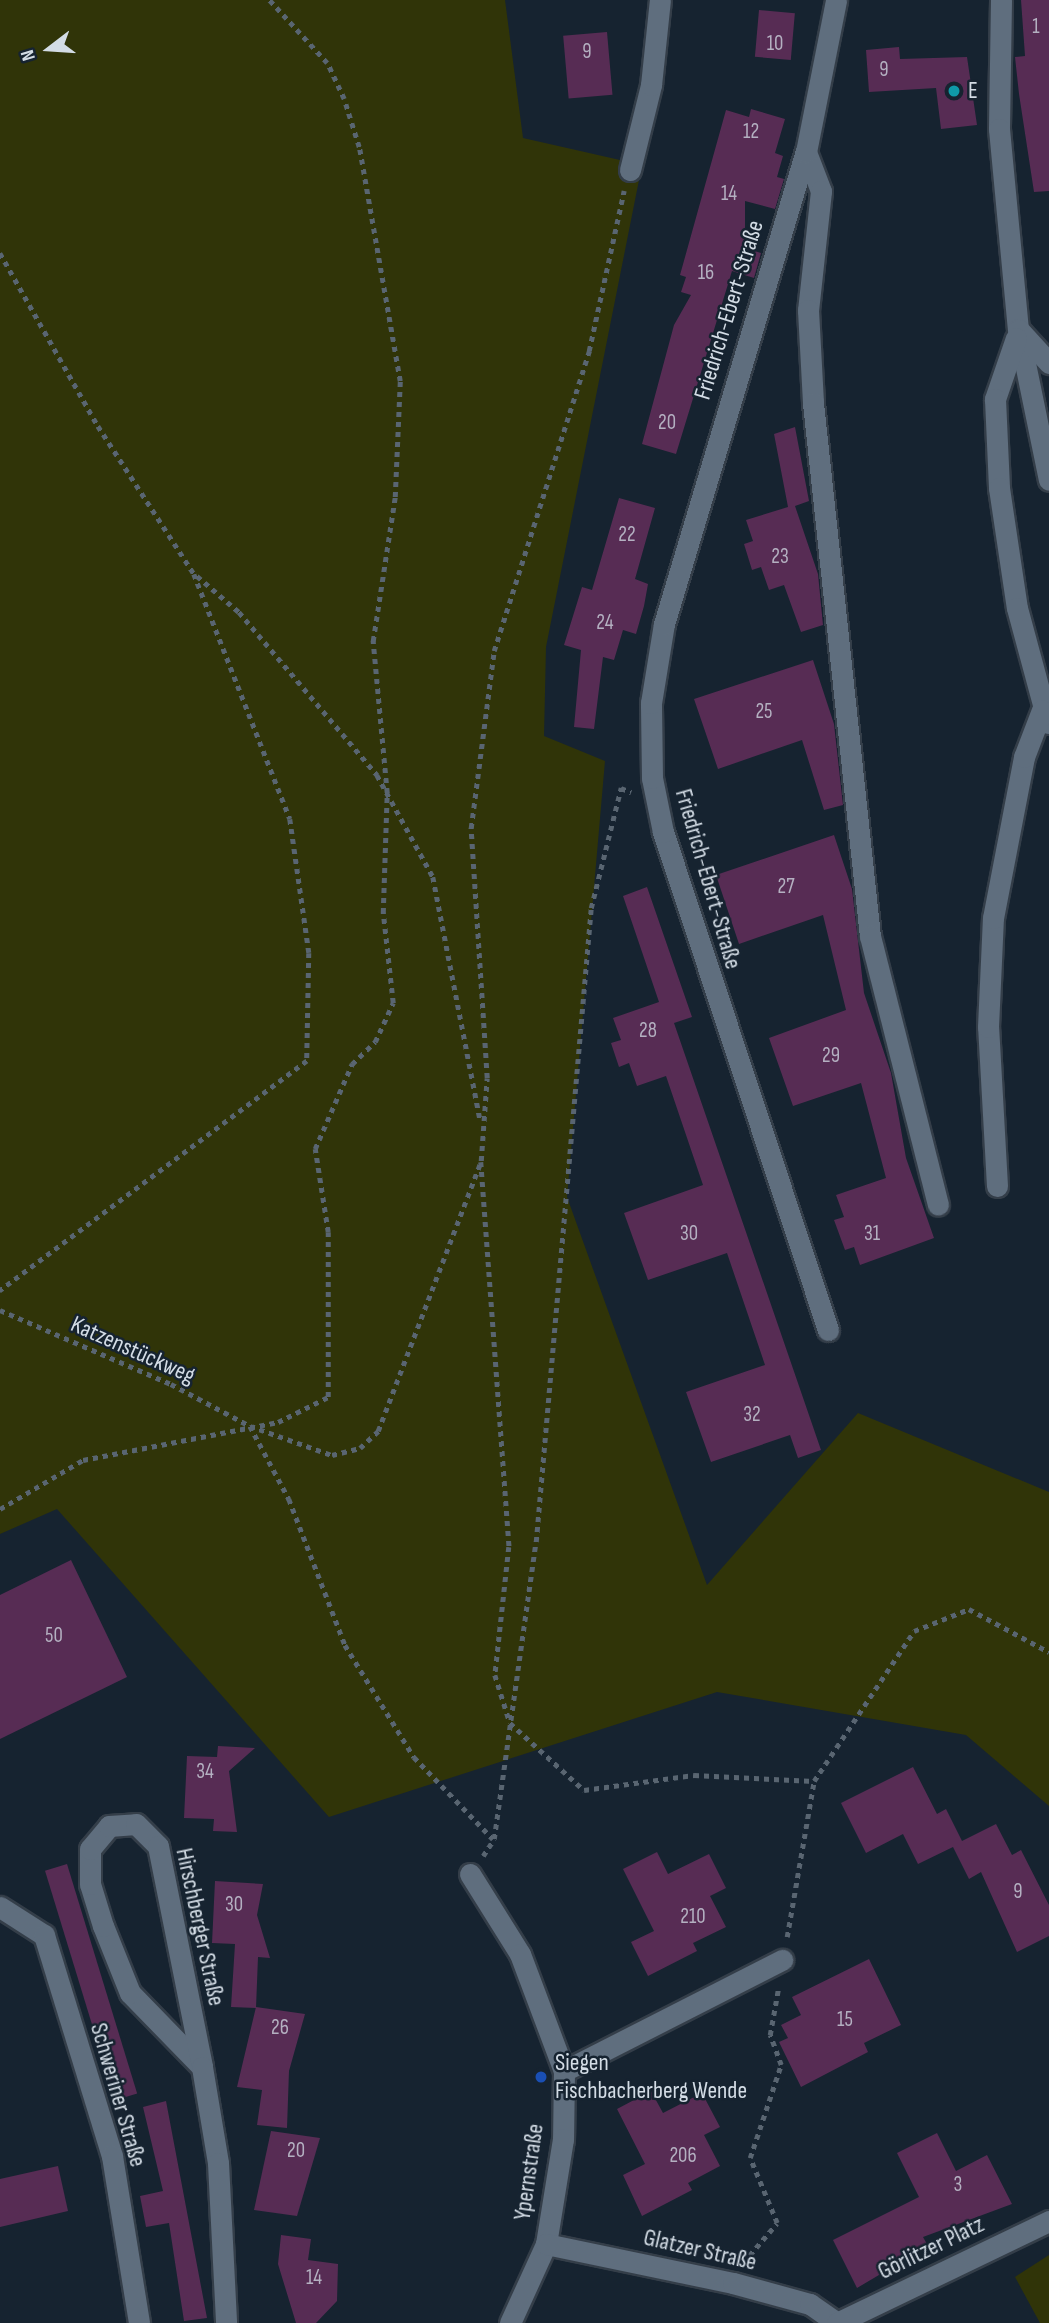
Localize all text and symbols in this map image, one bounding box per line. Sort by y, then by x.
north arrow [14,14,84,84]
house number: 1 [1032,14,1040,40]
house number: 10 [767,31,783,57]
house number: 9 [582,39,592,65]
text: N [16,47,41,64]
house number: 9 [879,57,889,83]
place label: E [968,77,978,105]
marker: E [946,83,962,99]
house number: 12 [743,119,759,145]
house number: 14 [721,181,737,207]
street label: Friedrich-Ebert-Straße [688,217,770,403]
house number: 16 [698,260,714,286]
house number: 20 [658,410,676,436]
house number: 22 [618,522,636,548]
house number: 23 [771,544,789,570]
house number: 24 [596,610,614,636]
house number: 25 [755,699,773,725]
street label: Friedrich-Ebert-Straße [669,786,747,972]
house number: 27 [777,874,795,900]
house number: 28 [639,1018,657,1044]
house number: 29 [822,1043,840,1069]
house number: 30 [680,1221,698,1247]
house number: 31 [864,1221,880,1247]
street label: Katzenstückweg [66,1310,200,1390]
house number: 32 [743,1402,761,1428]
house number: 50 [45,1623,63,1649]
house number: 34 [196,1759,214,1785]
street label: Hirschberger Straße [169,1846,231,2008]
house number: 9 [1013,1879,1023,1905]
house number: 30 [225,1892,243,1918]
house number: 210 [680,1904,706,1930]
house number: 15 [837,2007,853,2033]
house number: 26 [271,2015,289,2041]
street label: Schweriner Straße [84,2020,152,2170]
place label: Siegen Fischbacherberg Wende [555,2049,747,2105]
marker: Siegen Fischbacherberg Wende [533,2069,549,2085]
street label: Ypernstraße [508,2122,550,2222]
house number: 20 [287,2138,305,2164]
house number: 206 [669,2143,697,2169]
house number: 3 [954,2172,962,2198]
street label: Görlitzer Platz [873,2210,989,2286]
street label: Glatzer Straße [641,2223,759,2277]
house number: 14 [306,2265,322,2291]

